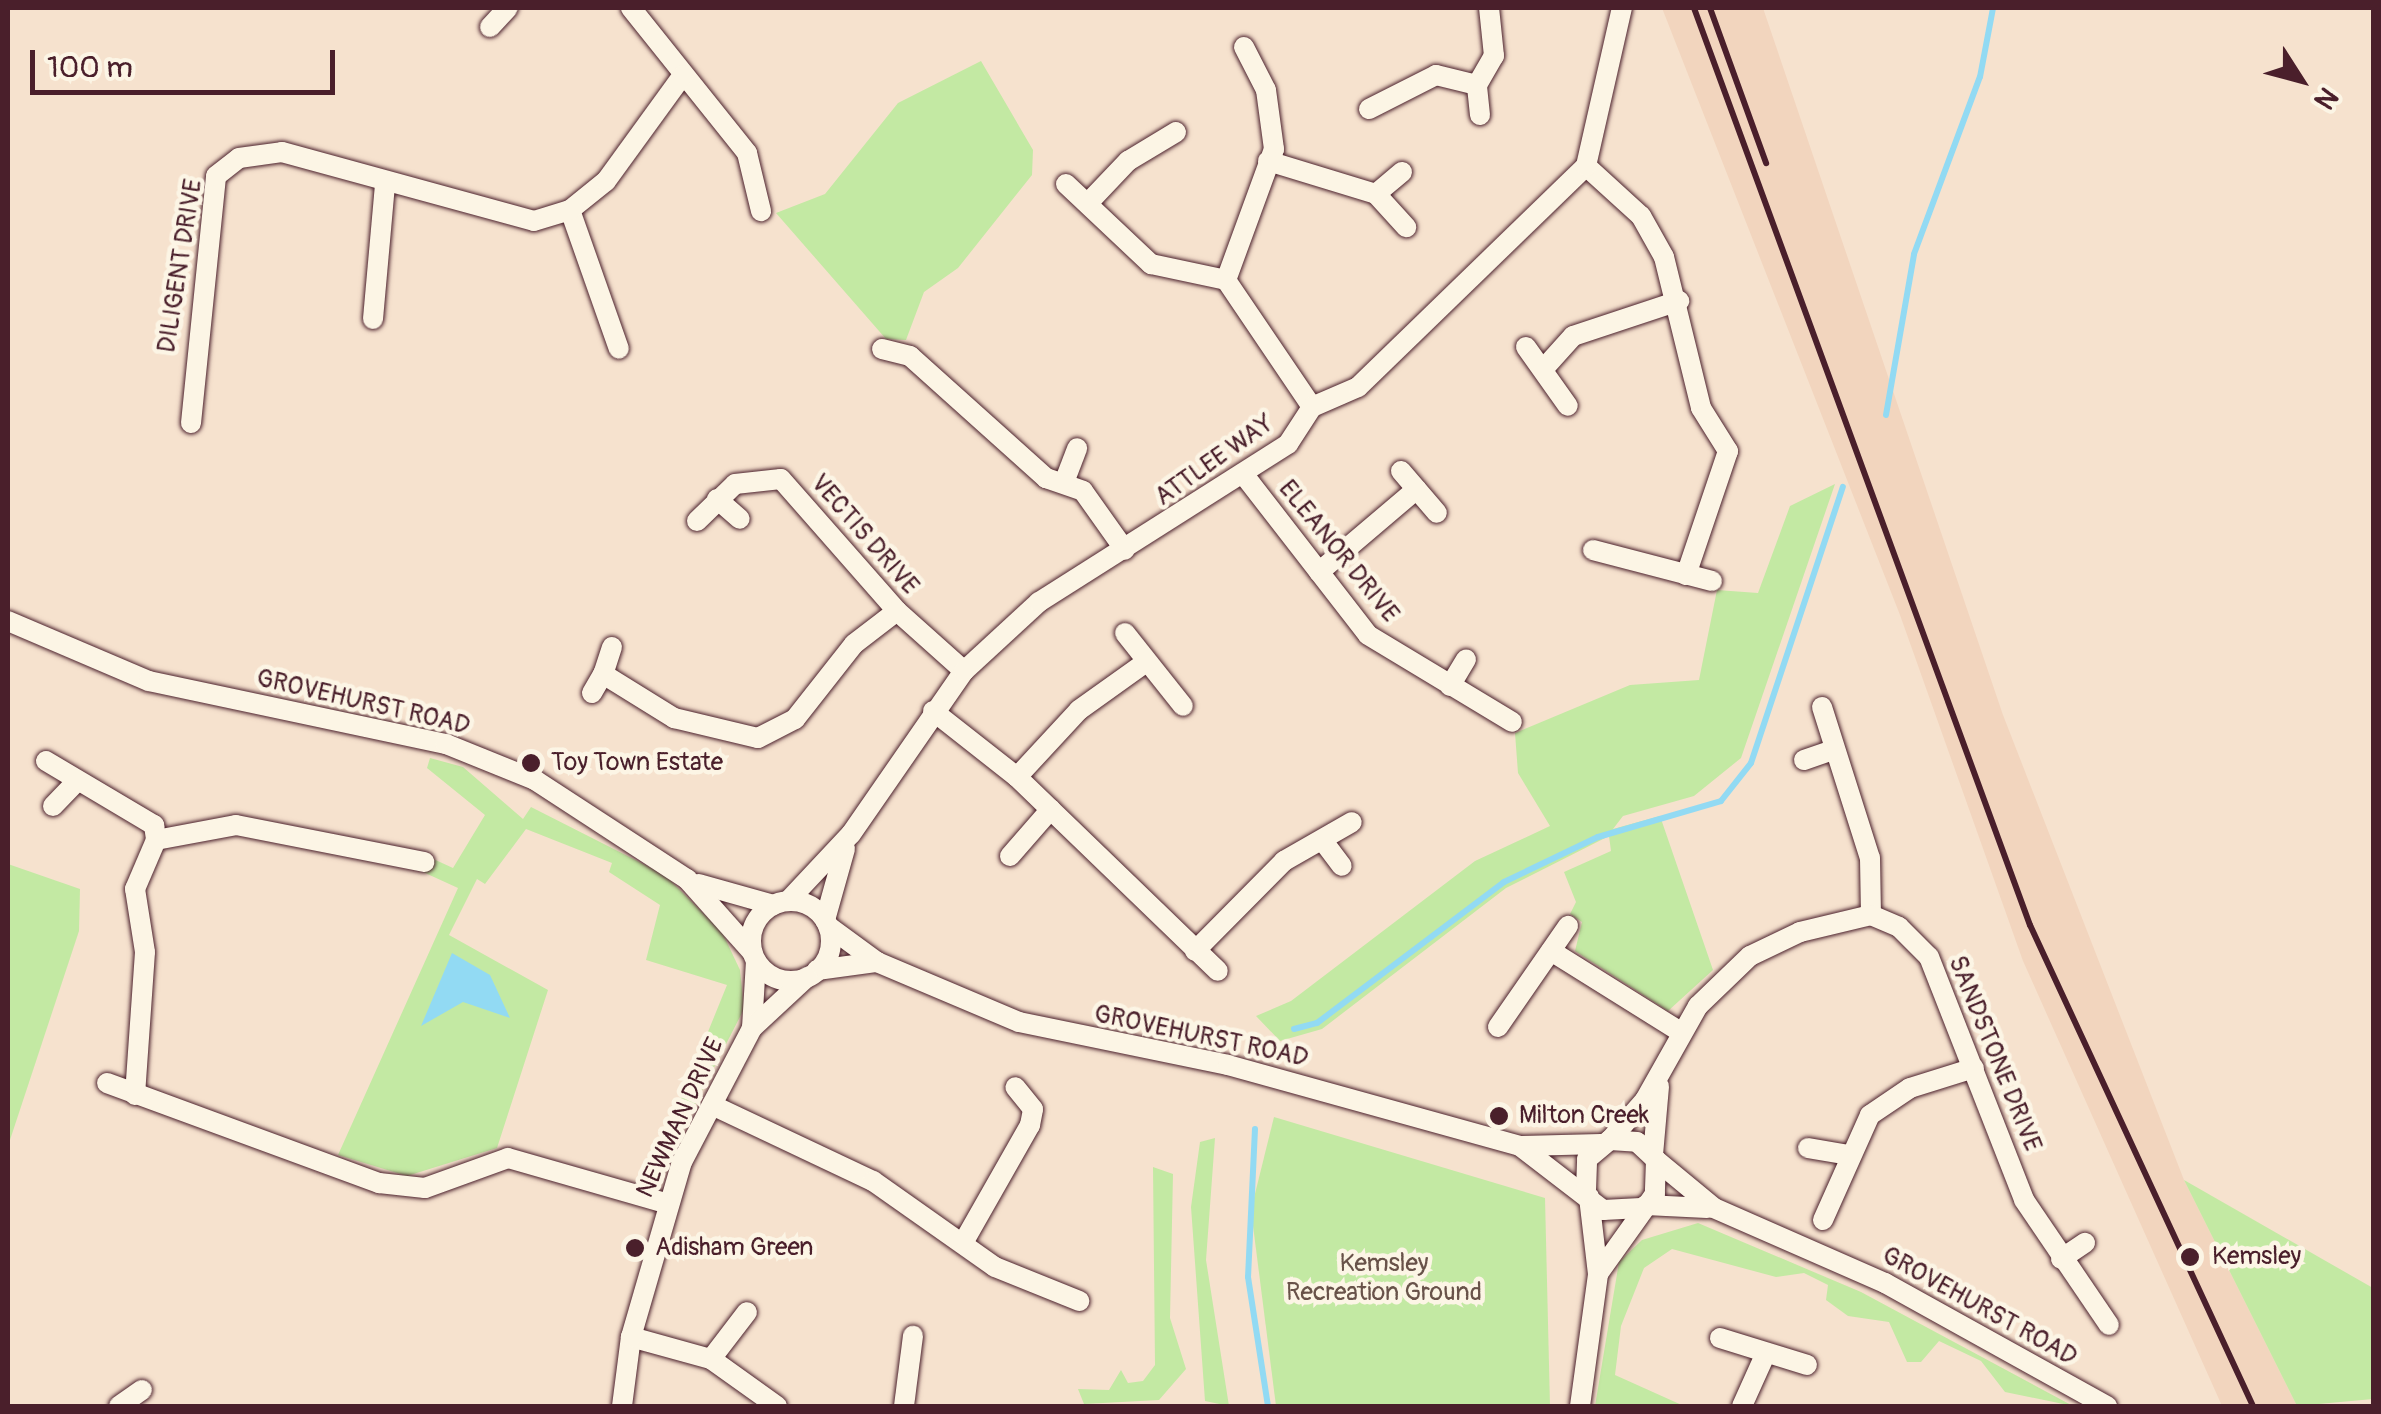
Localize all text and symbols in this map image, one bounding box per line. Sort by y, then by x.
scale bar [35,30,340,92]
north arrow [2251,30,2351,130]
text: 100 m [47,49,133,86]
text: N [2306,80,2345,116]
street label: DILIGENT DRIVE [152,177,210,355]
street label: ATTLEE WAY [1150,409,1280,513]
street label: VECTIS DRIVE [804,469,924,601]
street label: ELEANOR DRIVE [1272,475,1404,629]
street label: GROVEHURST ROAD [253,664,473,742]
place label: Toy Town Estate [551,748,723,778]
marker: Toy Town Estate [520,752,542,774]
street label: SANDSTONE DRIVE [1941,952,2047,1156]
street label: GROVEHURST ROAD [1091,1000,1311,1074]
street label: NEWMAN DRIVE [631,1033,731,1203]
place label: Milton Creek [1519,1101,1649,1131]
marker: Milton Creek [1488,1105,1510,1127]
place label: Adisham Green [655,1233,813,1263]
marker: Adisham Green [624,1237,646,1259]
street label: GROVEHURST ROAD [1876,1241,2082,1373]
place label: Kemsley [2212,1242,2301,1272]
marker: Kemsley [2177,1244,2203,1270]
park label: Kemsley Recreation Ground [1286,1250,1482,1309]

